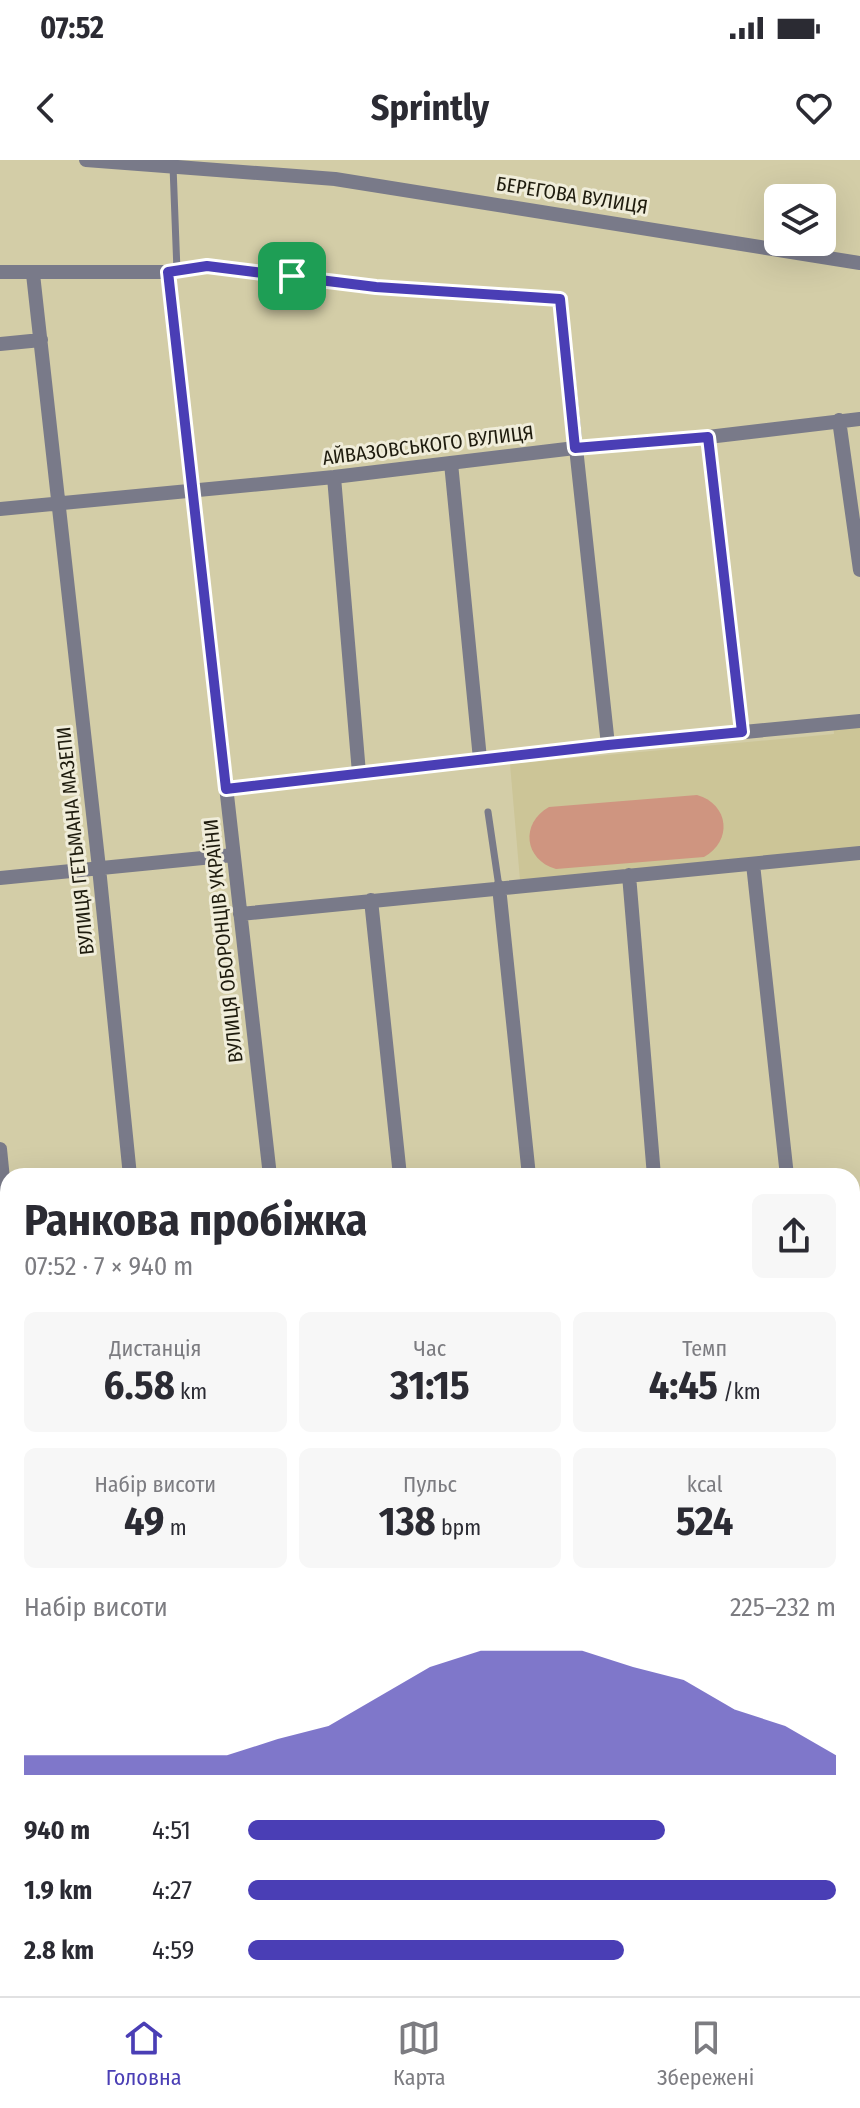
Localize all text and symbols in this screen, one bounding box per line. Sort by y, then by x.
text: 07:52 [40,10,104,46]
icon: back [24,86,68,130]
text: Sprintly [371,86,489,130]
icon: heart [792,86,836,130]
street label: БЕРЕГОВА ВУЛИЦЯ [495,171,649,219]
map controls [764,184,836,256]
button: layers [764,184,836,256]
pin [258,242,326,310]
icon: arrive [270,254,314,298]
street label: АЙВАЗОВСЬКОГО ВУЛИЦЯ [321,420,535,470]
street label: ВУЛИЦЯ ГЕТЬМАНА МАЗЕПИ [51,726,99,956]
street label: ВУЛИЦЯ ОБОРОНЦІВ УКРАЇНИ [198,818,248,1064]
text: Ранкова пробіжка [24,1194,367,1247]
button: share [752,1194,836,1278]
text: 07:52 · 7 × 940 m [24,1251,193,1282]
text: Дистанція [109,1335,201,1362]
text: Час [414,1335,446,1362]
text: Темп [682,1335,727,1362]
text: 6.58 [104,1362,175,1410]
text: 31:15 [390,1362,470,1410]
text: 4:45 [649,1362,718,1410]
text: km [175,1378,207,1405]
text: /km [718,1378,761,1405]
text: Набір висоти [95,1471,216,1498]
text: Пульс [403,1471,457,1498]
text: kcal [687,1471,722,1498]
text: 49 [124,1498,165,1546]
text: 138 [379,1498,436,1546]
text: 524 [676,1498,733,1546]
text: m [165,1514,187,1541]
text: bpm [436,1514,481,1541]
text: Набір висоти [24,1592,168,1623]
text: 225–232 m [730,1592,836,1623]
text: 940 m [24,1815,90,1846]
text: 4:51 [152,1815,191,1846]
text: 1.9 km [24,1875,92,1906]
text: 4:27 [152,1875,192,1906]
text: 2.8 km [24,1935,94,1966]
text: 4:59 [152,1935,194,1966]
tab: Головна [106,2016,182,2091]
tab: Карта [393,2016,446,2091]
tab: Збережені [657,2016,754,2091]

